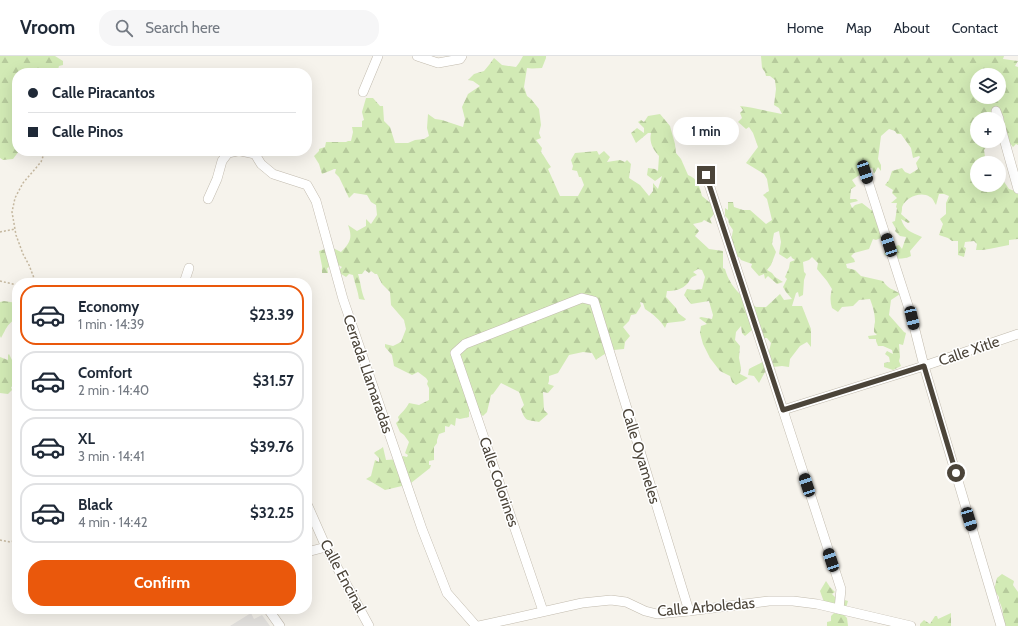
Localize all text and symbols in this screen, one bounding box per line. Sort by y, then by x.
search box [99,10,379,46]
text: Vroom [20,16,75,39]
icon: search [113,17,135,39]
text: Search here [145,19,220,37]
text: Home [787,19,824,37]
text: Map [846,19,871,37]
text: About [893,19,930,37]
text: Contact [952,19,998,37]
map controls [970,68,1006,192]
button: layers [970,68,1006,104]
text: Calle Piracantos [52,84,155,102]
button: + [970,112,1006,148]
callout: 1 min [673,117,739,145]
text: Calle Pinos [52,123,123,141]
text: 1 min [691,123,721,139]
button: − [970,156,1006,192]
car [856,159,874,185]
route end [697,166,715,184]
car [880,232,898,258]
icon: car [30,297,66,333]
text: Economy [78,298,139,316]
car [903,305,921,331]
text: $23.39 [249,306,294,324]
street label: Cerrada Llamaradas [339,312,397,436]
text: 1 min · 14:39 [78,316,144,332]
street label: Calle Xitle [936,332,1002,370]
icon: car [30,363,66,399]
text: Comfort [78,364,132,382]
text: $31.57 [253,372,294,390]
text: 2 min · 14:40 [78,382,149,398]
street label: Calle Oyameles [618,406,664,506]
icon: car [30,429,66,465]
text: XL [78,430,95,448]
street label: Calle Colorines [475,435,523,529]
text: $39.76 [250,438,294,456]
text: 3 min · 14:41 [78,448,145,464]
route start [947,464,965,482]
car [798,472,816,498]
icon: car [30,495,66,531]
text: Black [78,496,113,514]
text: $32.25 [250,504,294,522]
car [960,506,978,532]
text: 4 min · 14:42 [78,514,148,530]
street label: Calle Encinal [316,536,370,616]
car [822,547,840,573]
button: Confirm [28,560,296,606]
street label: Calle Arboledas [656,594,756,620]

